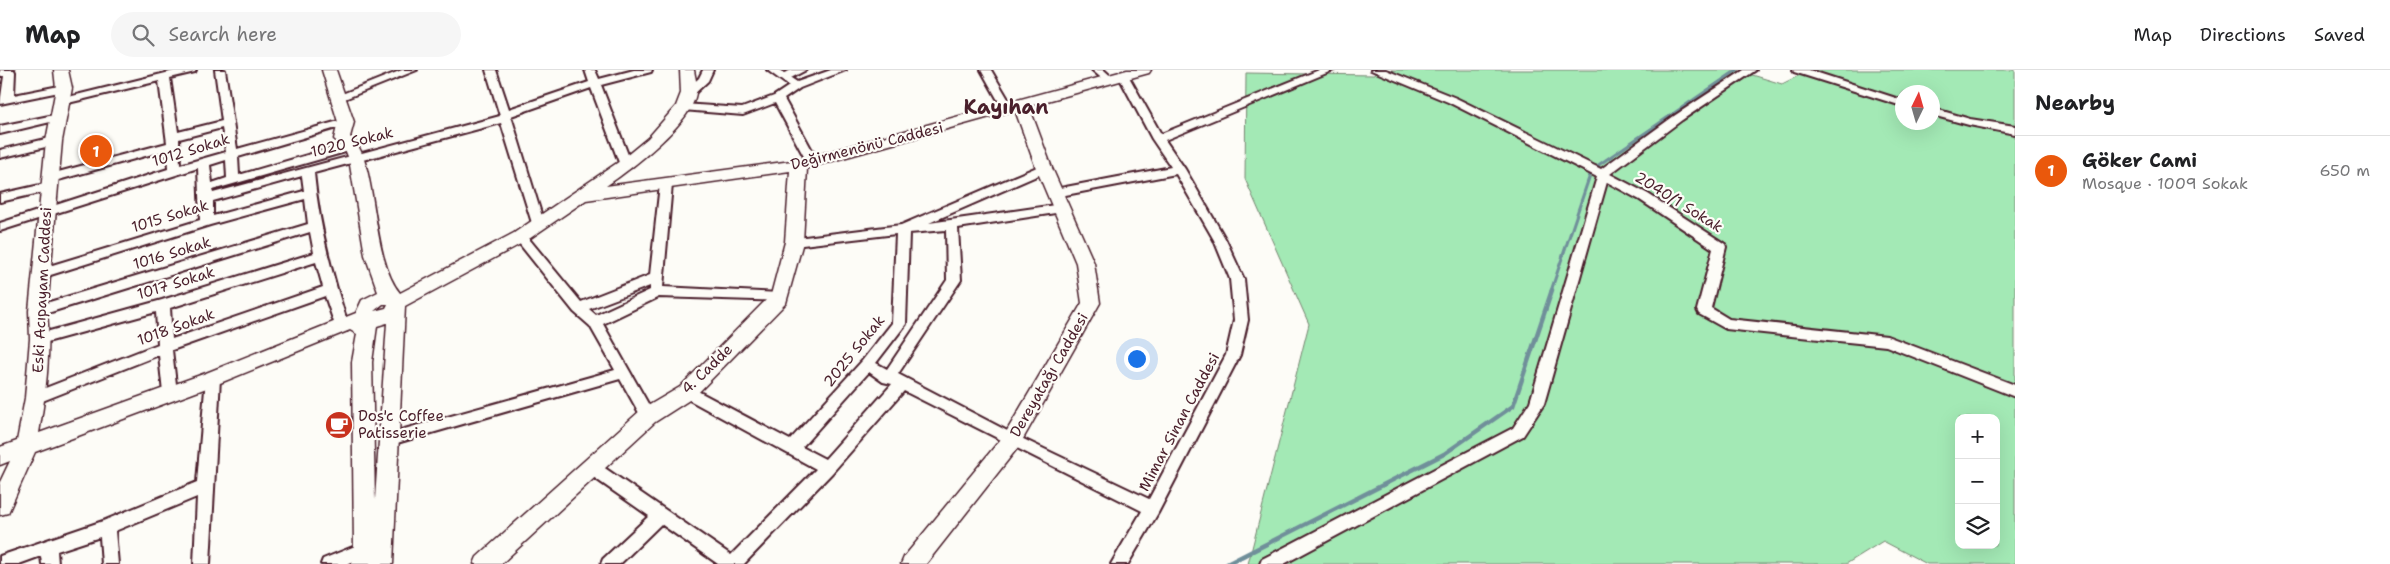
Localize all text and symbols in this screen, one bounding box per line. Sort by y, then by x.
search box [111,12,461,57]
text: Map [25,19,81,51]
icon: search [129,21,157,49]
text: Search here [169,22,277,47]
text: Map [2134,23,2172,47]
text: Directions [2200,23,2286,47]
text: Saved [2314,23,2365,47]
north arrow [1895,85,1940,130]
text: Nearby [2035,89,2115,117]
district label: Kayıhan [963,94,1049,120]
street label: Değirmenönü Caddesi [789,117,945,175]
street label: 1020 Sokak [309,122,395,162]
street label: 1012 Sokak [150,129,232,171]
pin: 1 [80,132,112,170]
text: Göker Cami [2082,148,2197,173]
text: 1 [2047,160,2055,181]
text: 650 m [2319,160,2370,181]
street label: 2040/1 Sokak [1631,167,1727,237]
text: Mosque · 1009 Sokak [2082,173,2248,194]
street label: 1015 Sokak [129,195,211,237]
street label: Eski Acıpayam Caddesi [28,206,56,374]
street label: 1016 Sokak [131,232,213,274]
street label: 1017 Sokak [135,262,217,304]
street label: 1018 Sokak [135,304,217,350]
street label: Dereyatağı Caddesi [1005,309,1093,441]
street label: 2025 Sokak [819,311,889,391]
street label: 4. Cadde [677,340,737,398]
your location [1124,346,1150,372]
street label: Mimar Sinan Caddesi [1134,349,1224,495]
place label: Dos'c Coffee Patisserie [358,406,444,443]
cafe icon: Dos'c Coffee Patisserie [324,410,354,440]
map controls [1955,414,2000,549]
button: + [1955,414,2000,459]
button: − [1955,459,2000,504]
button: layers [1955,504,2000,549]

